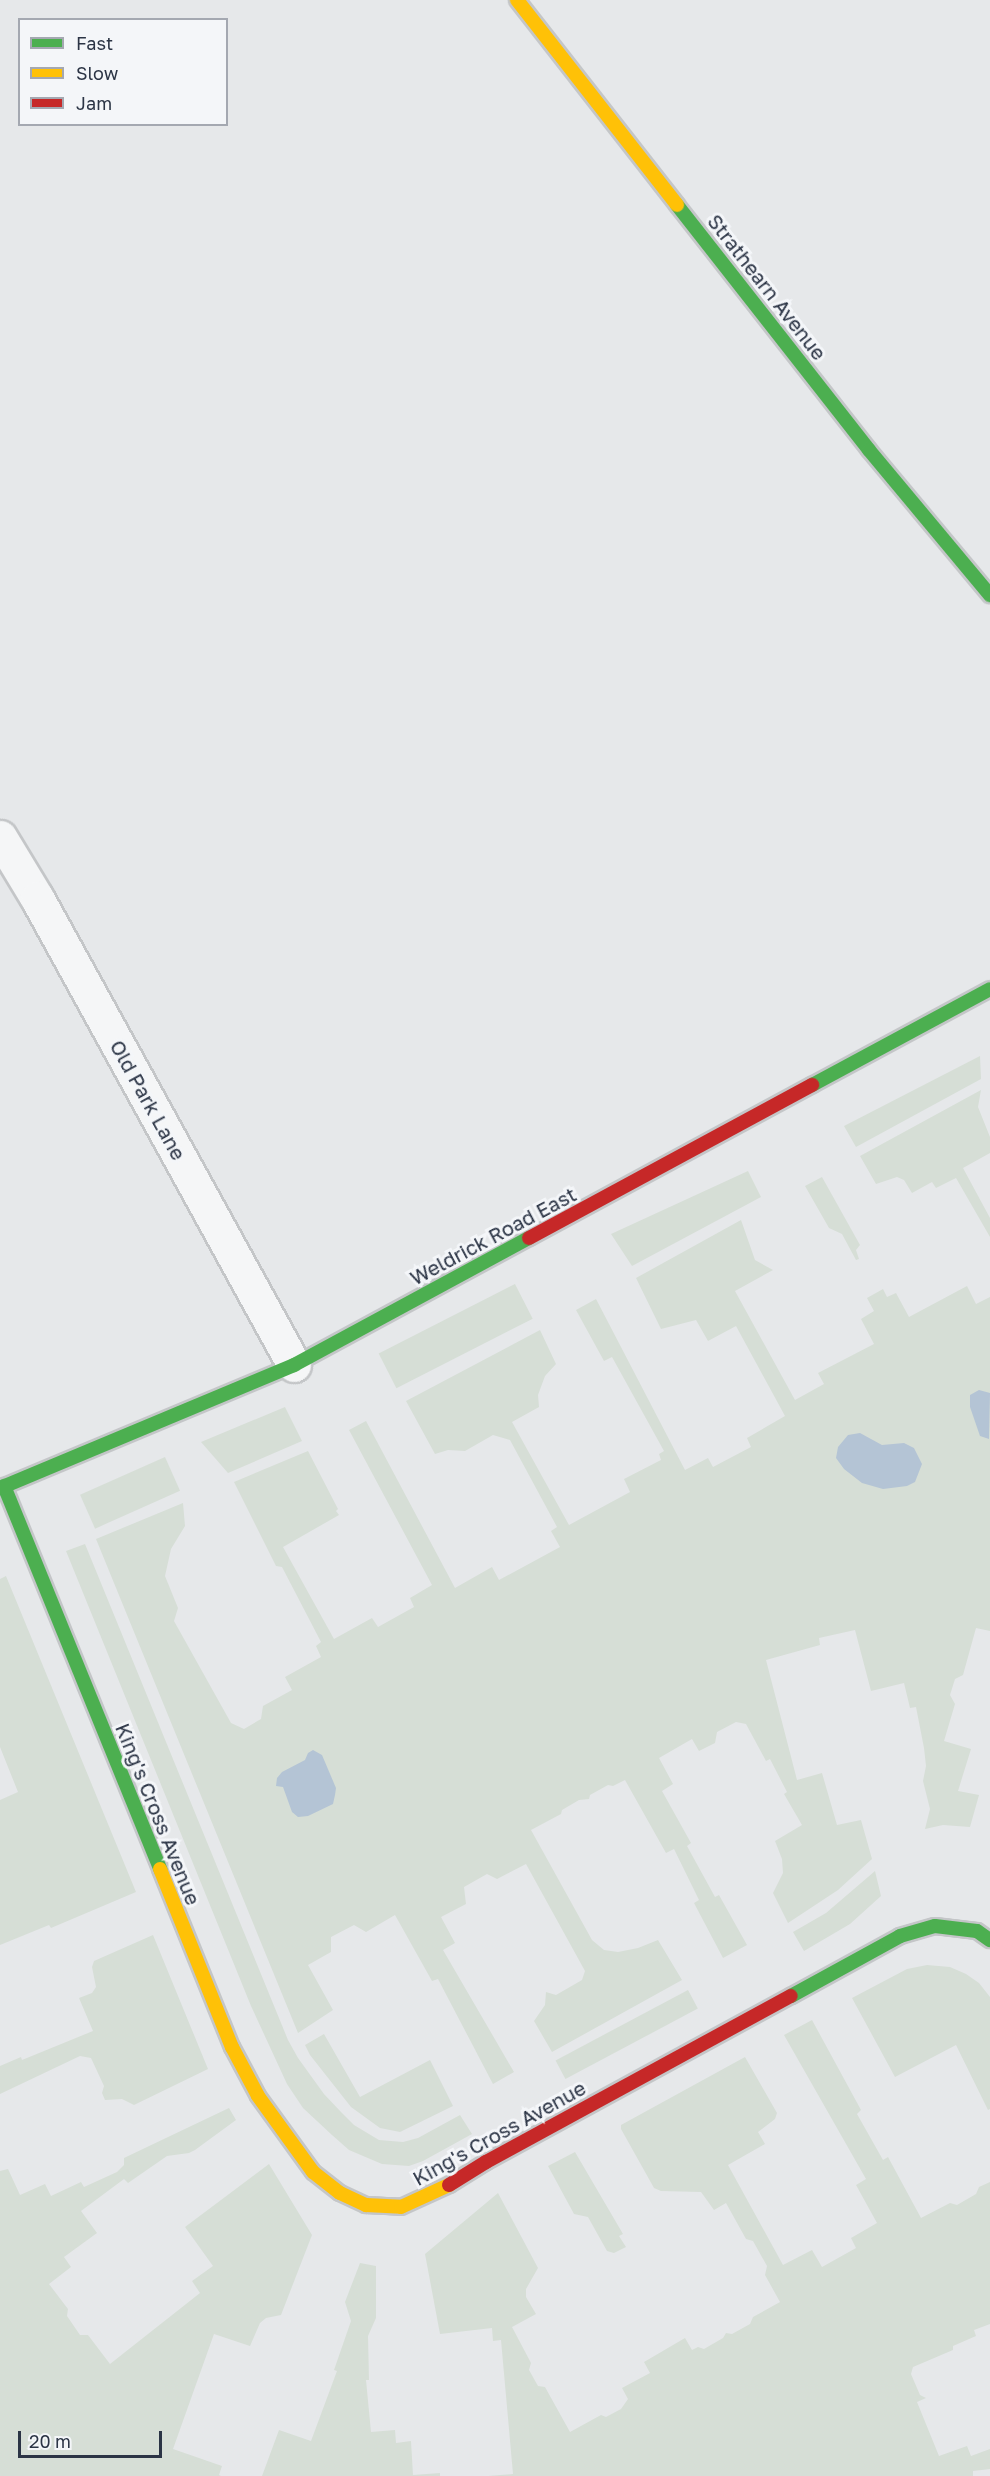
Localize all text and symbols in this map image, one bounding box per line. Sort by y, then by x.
legend [18,18,228,126]
text: Fast [76,32,113,54]
text: Slow [76,62,118,84]
text: Jam [76,92,112,114]
street label: Strathearn Avenue [703,209,831,365]
street label: Old Park Lane [105,1036,191,1164]
street label: Weldrick Road East [406,1182,580,1290]
street label: King's Cross Avenue [111,1720,205,1908]
street label: King's Cross Avenue [408,2076,590,2190]
scale bar [21,2419,165,2457]
text: 20 m [29,2430,71,2452]

